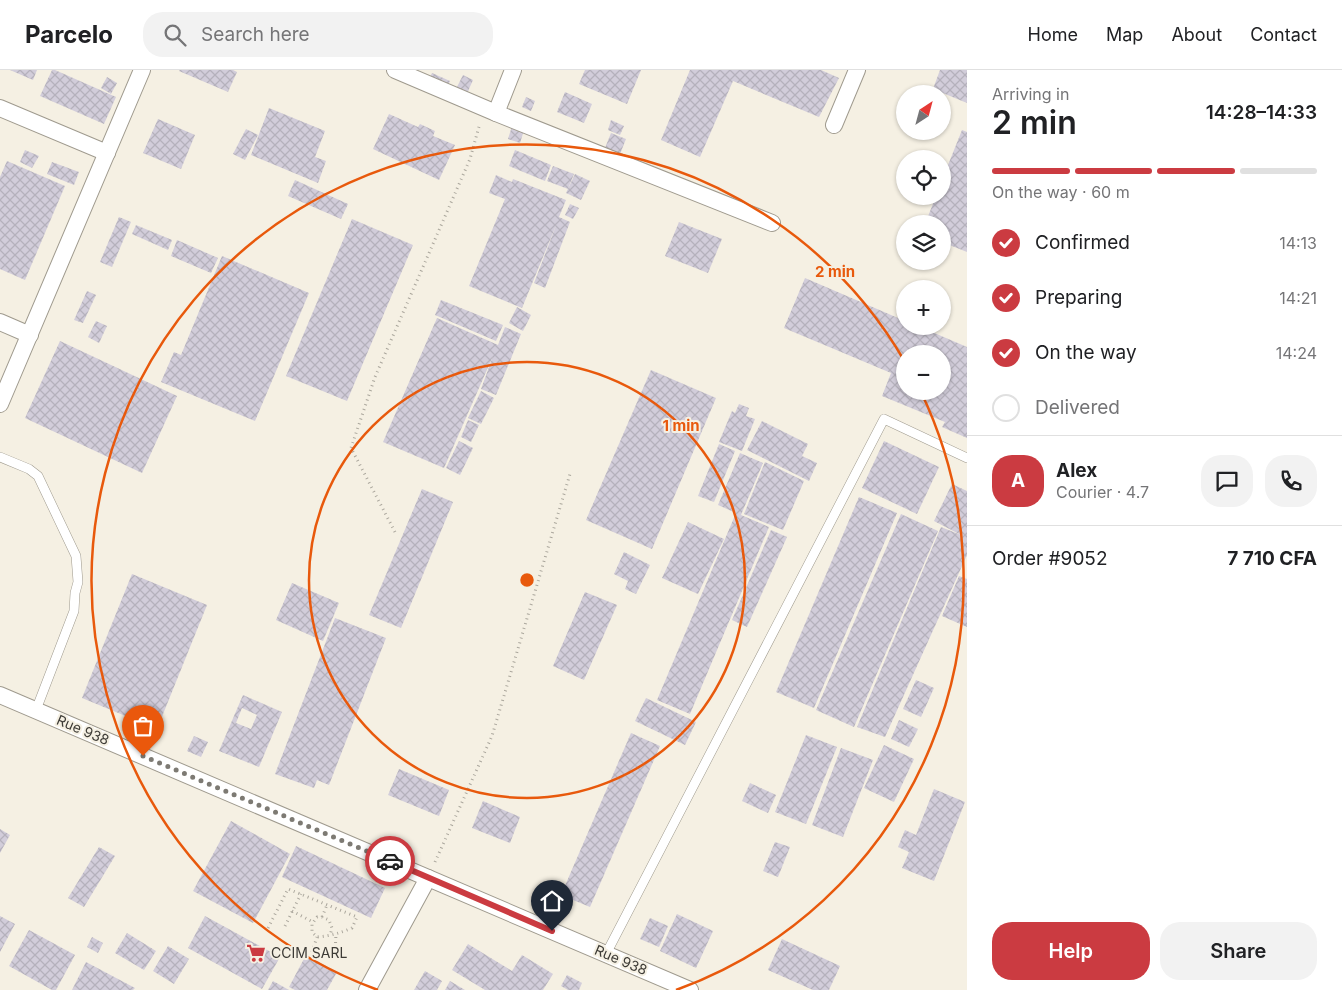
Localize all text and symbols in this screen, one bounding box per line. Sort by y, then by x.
search box [143,12,493,57]
text: Parcelo [25,20,113,49]
icon: search [161,21,189,49]
text: Search here [201,23,310,46]
text: Home [1028,24,1078,45]
text: Map [1106,24,1143,45]
text: About [1171,24,1222,45]
text: Contact [1250,24,1317,45]
text: Arriving in [992,84,1069,104]
north arrow [896,85,951,140]
map controls [896,85,951,400]
text: 14:28–14:33 [1206,101,1317,124]
text: 2 min [992,103,1077,142]
button: locate [896,150,951,205]
text: On the way · 60 m [992,182,1130,202]
button: layers [896,215,951,270]
icon: check [992,229,1020,257]
text: Confirmed [1035,231,1130,254]
text: 14:13 [1279,233,1317,253]
text: 2 min [815,262,855,281]
button: + [896,280,951,335]
icon: check [992,284,1020,312]
text: Preparing [1035,286,1122,309]
text: 14:21 [1279,288,1317,308]
icon: check [992,339,1020,367]
text: On the way [1035,341,1137,364]
text: 14:24 [1276,343,1317,363]
button: − [896,345,951,400]
text: Delivered [1035,396,1120,419]
text: 1 min [662,416,700,435]
button: chat [1201,455,1253,507]
button: phone [1265,455,1317,507]
text: Alex [1056,459,1097,482]
text: A [1011,469,1025,492]
text: Courier · 4.7 [1056,482,1149,502]
text: Order #9052 [992,547,1108,570]
text: 7 710 CFA [1227,547,1317,570]
centre of rings [518,571,536,589]
pin [122,705,164,756]
street label: Rue 938 [54,711,112,748]
icon: bag [129,712,157,740]
courier [365,836,415,886]
icon: car [376,847,404,875]
pin [531,880,573,931]
icon: home [538,887,566,915]
button: Help [992,922,1150,980]
button: Share [1160,922,1317,980]
street label: Rue 938 [592,941,650,978]
supermarket icon: CCIM SARL [245,942,267,964]
place label: CCIM SARL [271,944,347,961]

